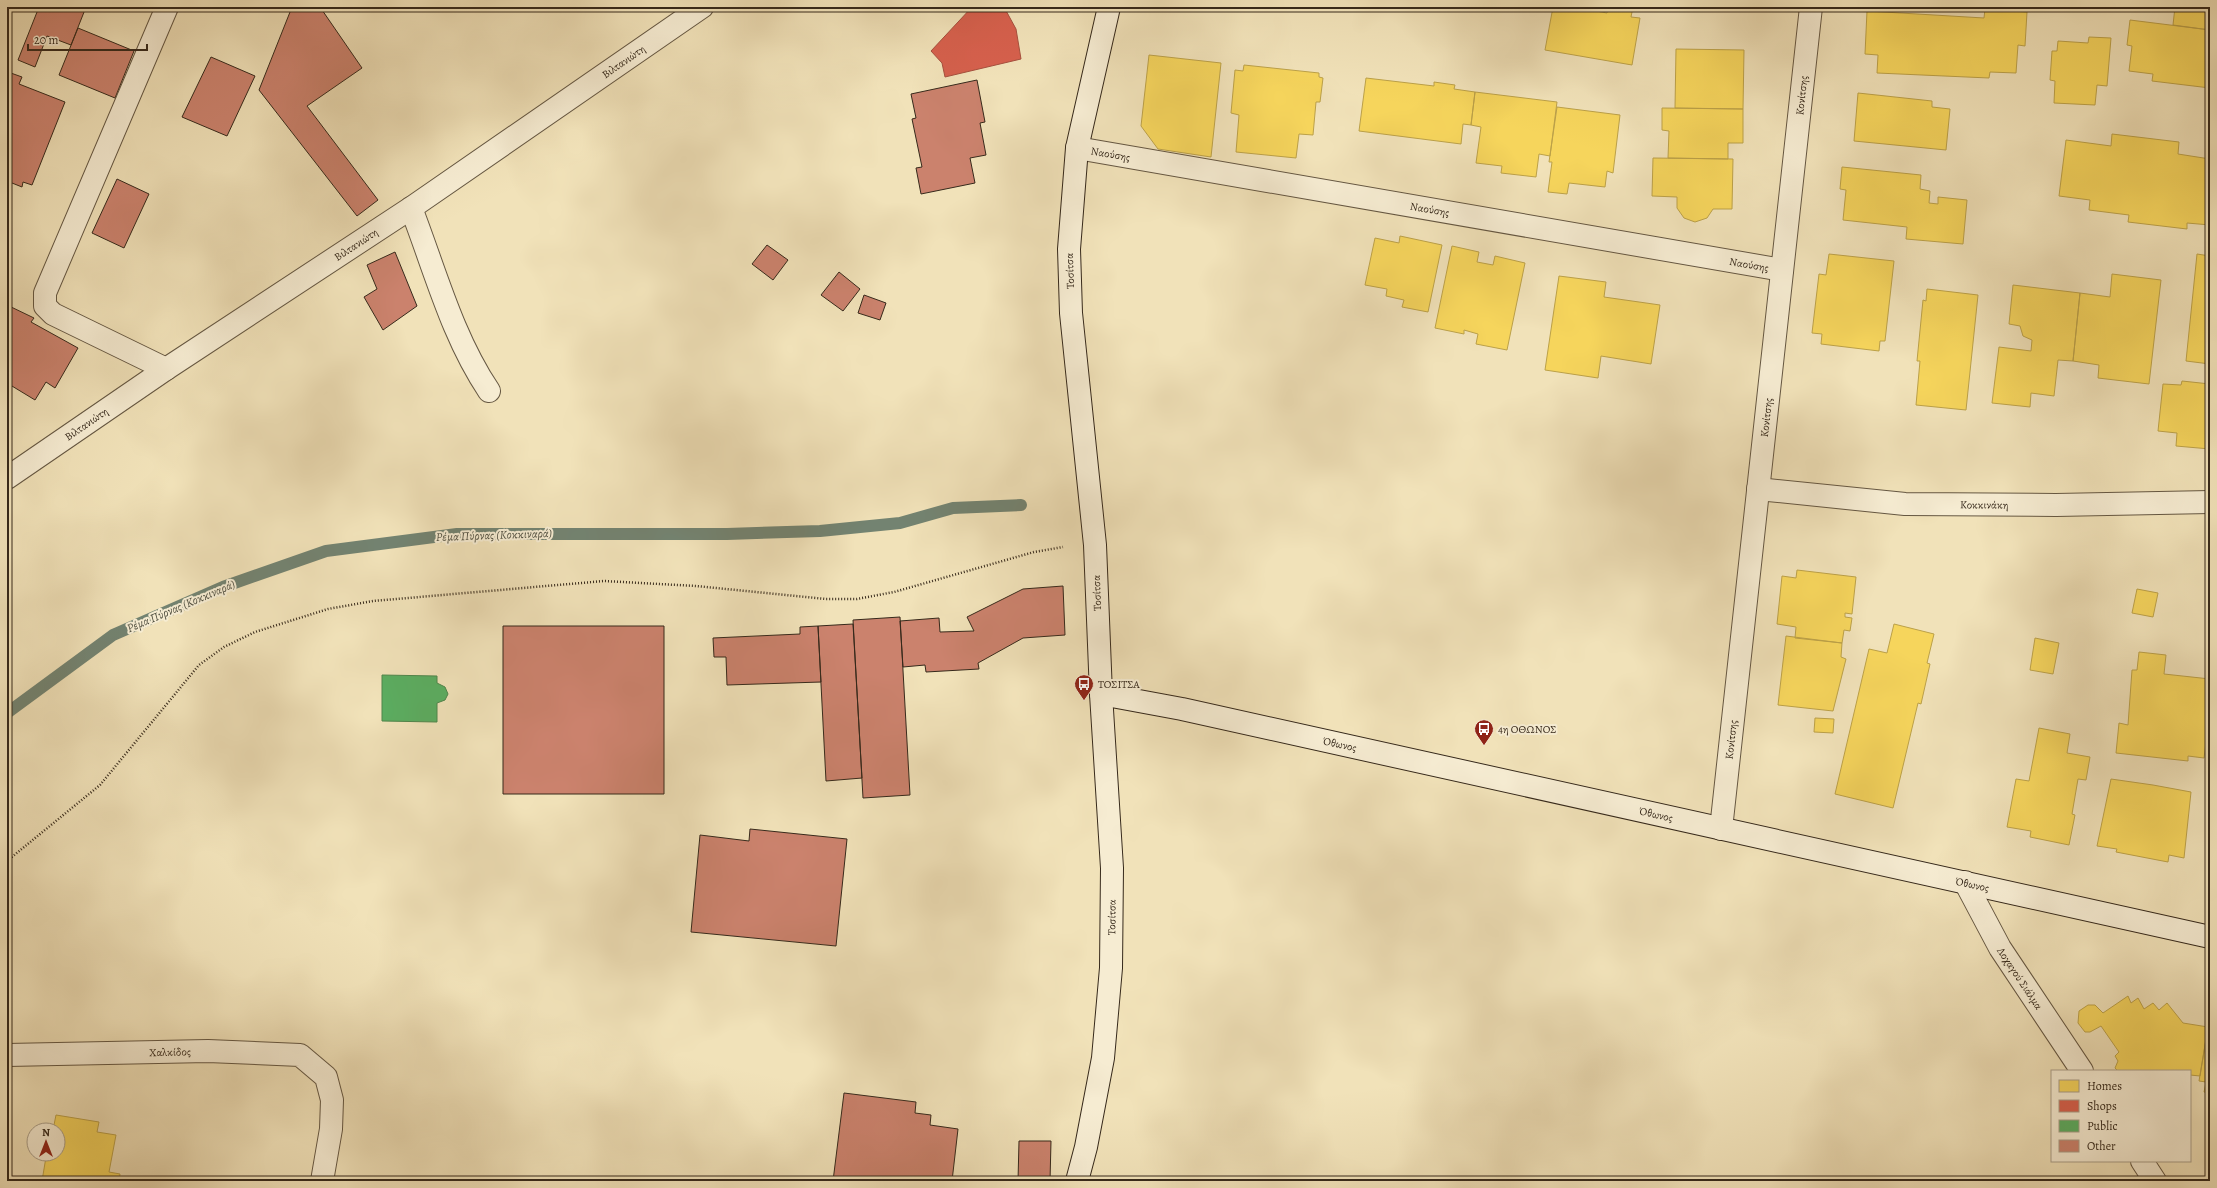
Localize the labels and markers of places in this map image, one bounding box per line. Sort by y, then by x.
bus stop icon: ΤΟΣΙΤΣΑ [1073,673,1095,701]
place label: ΤΟΣΙΤΣΑ [1098,677,1140,692]
bus stop icon: 4η ΟΘΩΝΟΣ [1473,718,1495,746]
place label: 4η ΟΘΩΝΟΣ [1498,722,1556,737]

